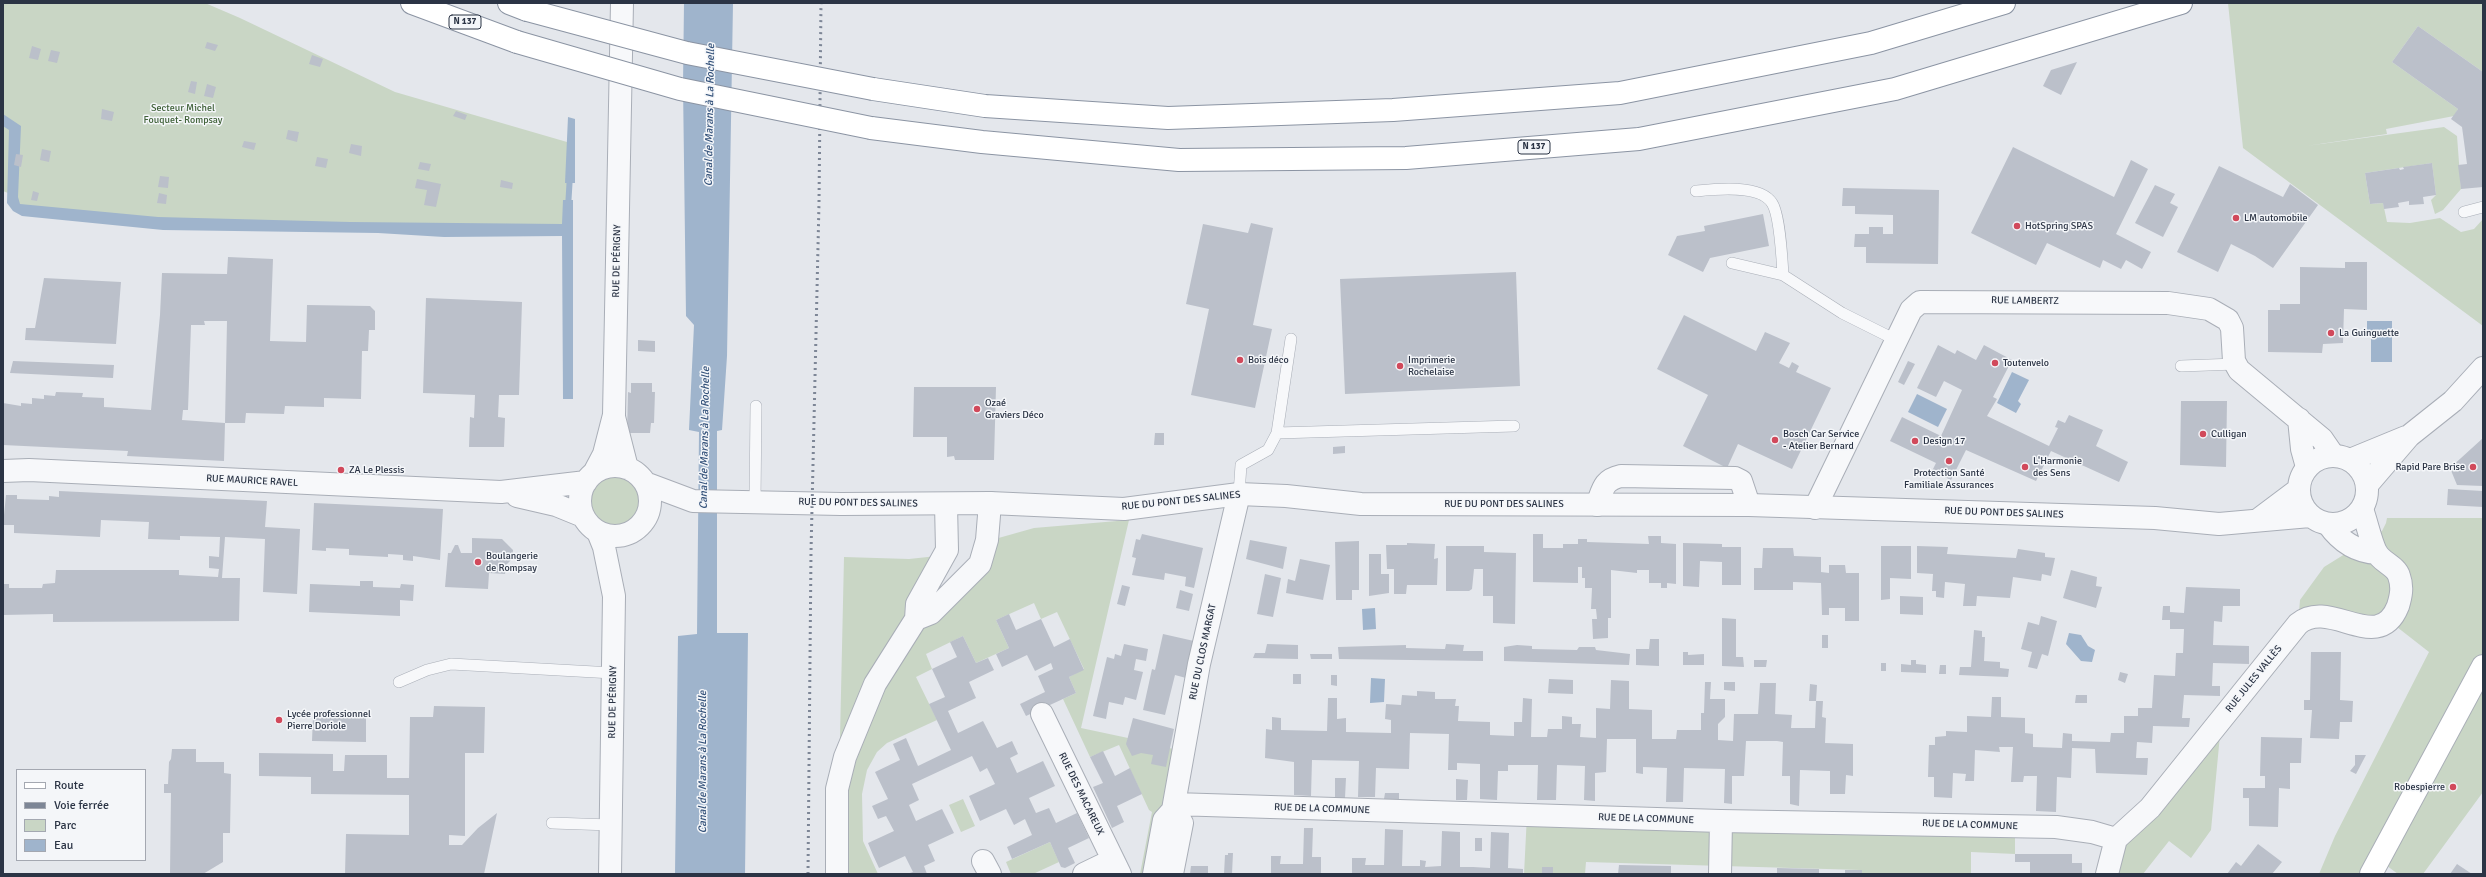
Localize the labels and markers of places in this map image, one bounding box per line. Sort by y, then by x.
place label: LM automobile [2244,212,2308,224]
marker: LM automobile [2231,213,2241,223]
place label: HotSpring SPAS [2025,220,2093,232]
marker: HotSpring SPAS [2012,221,2022,231]
place label: La Guinguette [2339,327,2399,339]
marker: La Guinguette [2326,328,2336,338]
place label: Bois déco [1248,354,1289,366]
place label: Imprimerie Rochelaise [1408,354,1455,378]
marker: Bois déco [1235,355,1245,365]
place label: Toutenvelo [2003,357,2049,369]
marker: Toutenvelo [1990,358,2000,368]
marker: Imprimerie Rochelaise [1395,361,1405,371]
place label: Ozaé Graviers Déco [985,397,1044,420]
marker: Ozaé Graviers Déco [972,404,982,414]
place label: Bosch Car Service - Atelier Bernard [1783,428,1859,452]
place label: Culligan [2211,428,2247,440]
marker: Culligan [2198,429,2208,439]
marker: Bosch Car Service - Atelier Bernard [1770,435,1780,445]
place label: Design 17 [1923,435,1965,447]
marker: Design 17 [1910,436,1920,446]
place label: L'Harmonie des Sens [2033,455,2082,478]
marker: Protection Santé Familiale Assurances [1944,456,1954,466]
place label: Rapid Pare Brise [2395,461,2465,473]
marker: L'Harmonie des Sens [2020,462,2030,472]
marker: Rapid Pare Brise [2468,462,2478,472]
place label: ZA Le Plessis [349,464,404,476]
marker: ZA Le Plessis [336,465,346,475]
place label: Protection Santé Familiale Assurances [1904,467,1994,490]
place label: Boulangerie de Rompsay [486,550,538,574]
marker: Boulangerie de Rompsay [473,557,483,567]
place label: Lycée professionnel Pierre Doriole [287,708,371,732]
marker: Lycée professionnel Pierre Doriole [274,715,284,725]
place label: Robespierre [2394,781,2445,793]
marker: Robespierre [2448,782,2458,792]

